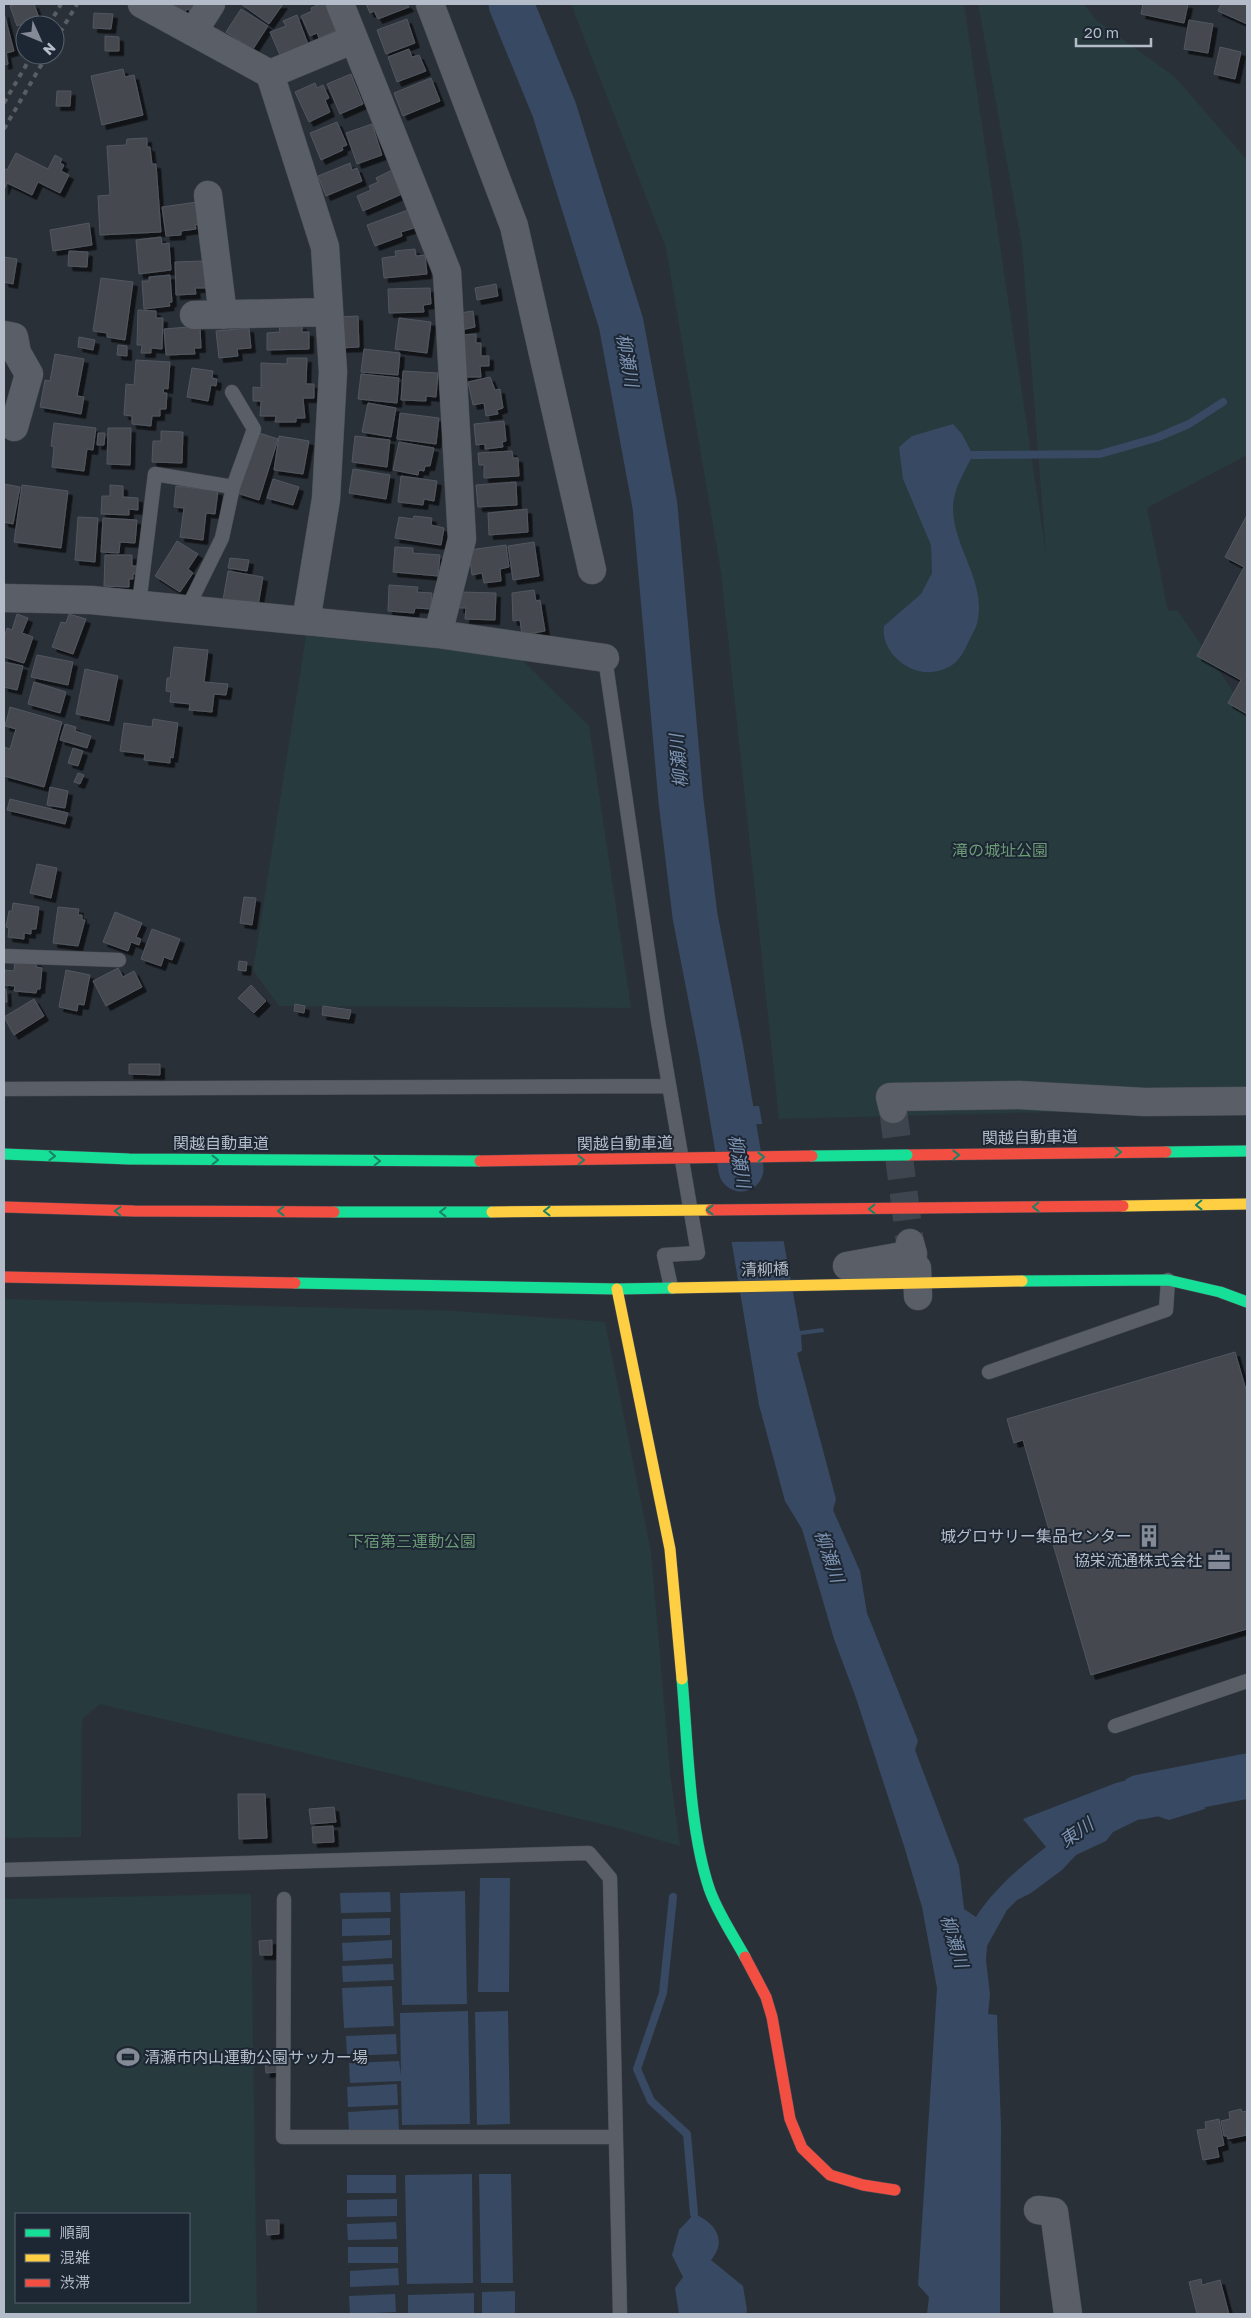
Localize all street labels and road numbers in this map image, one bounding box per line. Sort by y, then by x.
street label: 関越自動車道 [982,1126,1078,1148]
street label: 関越自動車道 [577,1132,673,1154]
street label: 関越自動車道 [173,1133,269,1153]
street label: 清柳橋 [741,1259,789,1279]

